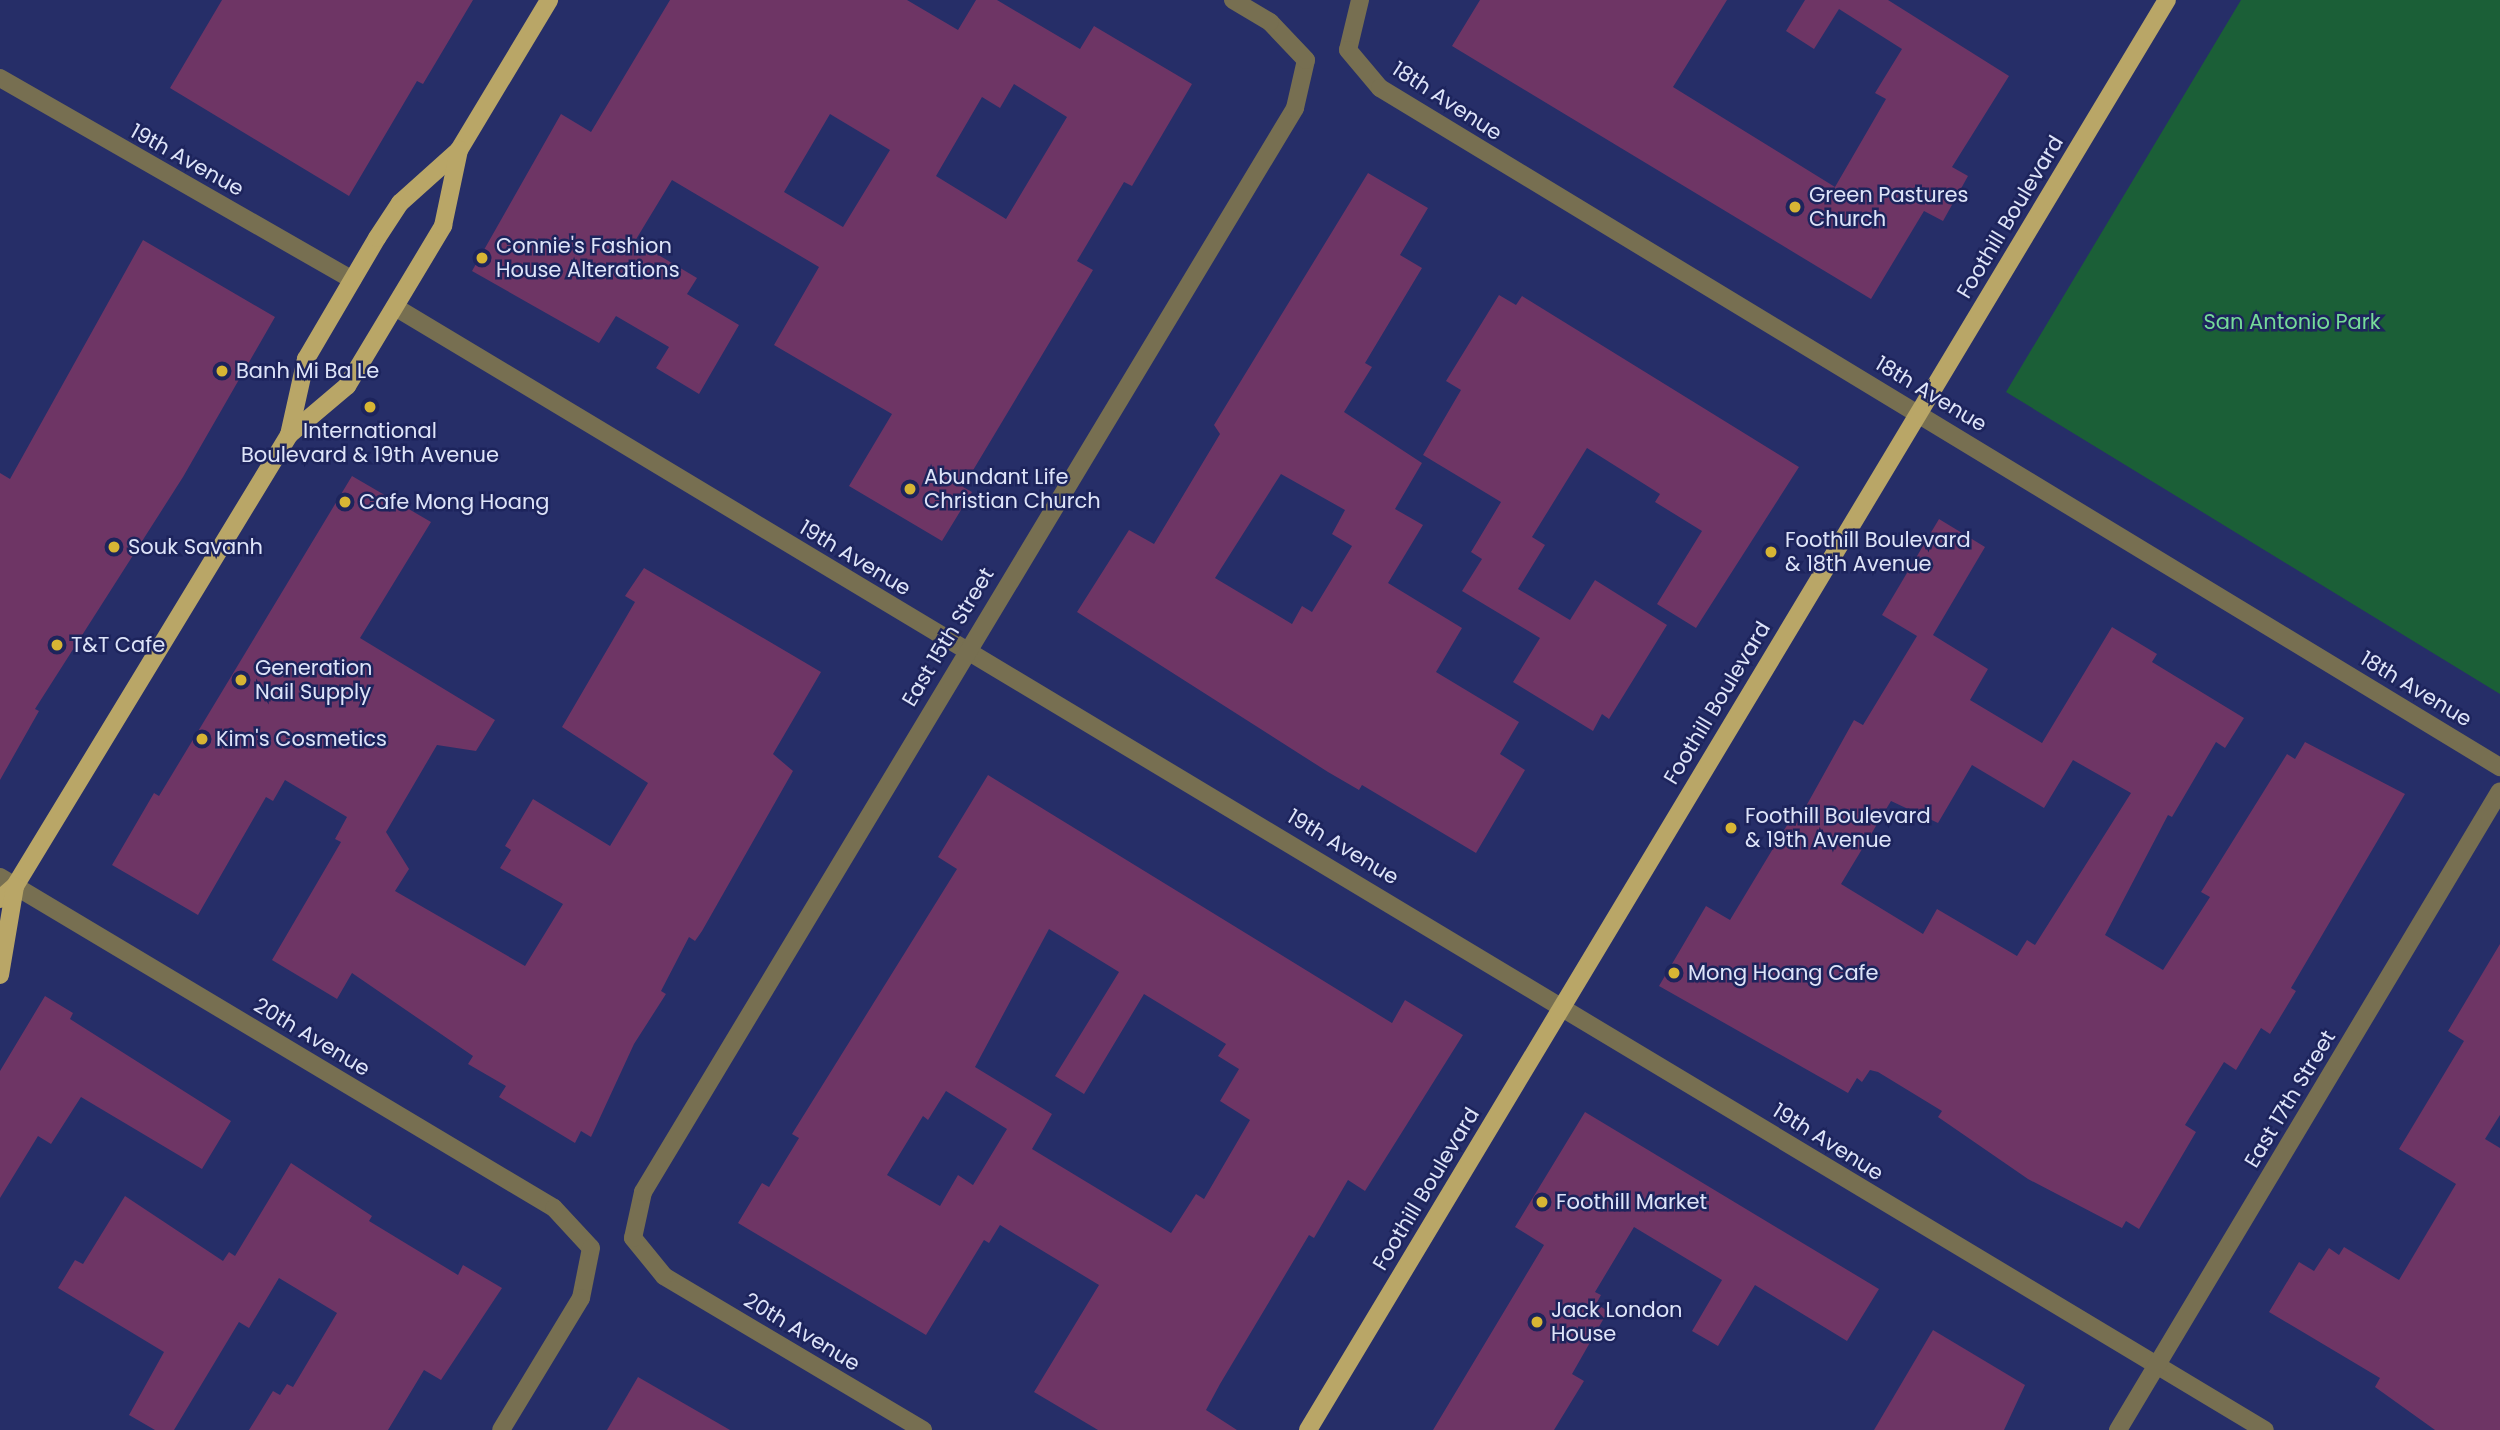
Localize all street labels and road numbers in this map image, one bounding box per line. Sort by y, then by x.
street label: 18th Avenue [1388,56,1506,146]
street label: 19th Avenue [126,119,248,201]
street label: Foothill Boulevard [1951,131,2069,303]
street label: 18th Avenue [1871,351,1991,437]
street label: 19th Avenue [795,515,915,601]
street label: East 15th Street [897,563,999,711]
street label: Foothill Boulevard [1658,617,1776,789]
street label: 18th Avenue [2356,646,2476,732]
street label: 19th Avenue [1283,804,1403,890]
street label: 20th Avenue [249,993,375,1081]
street label: East 17th Street [2239,1026,2341,1172]
street label: 19th Avenue [1768,1098,1888,1186]
street label: Foothill Boulevard [1367,1103,1485,1275]
street label: 20th Avenue [739,1288,865,1376]

